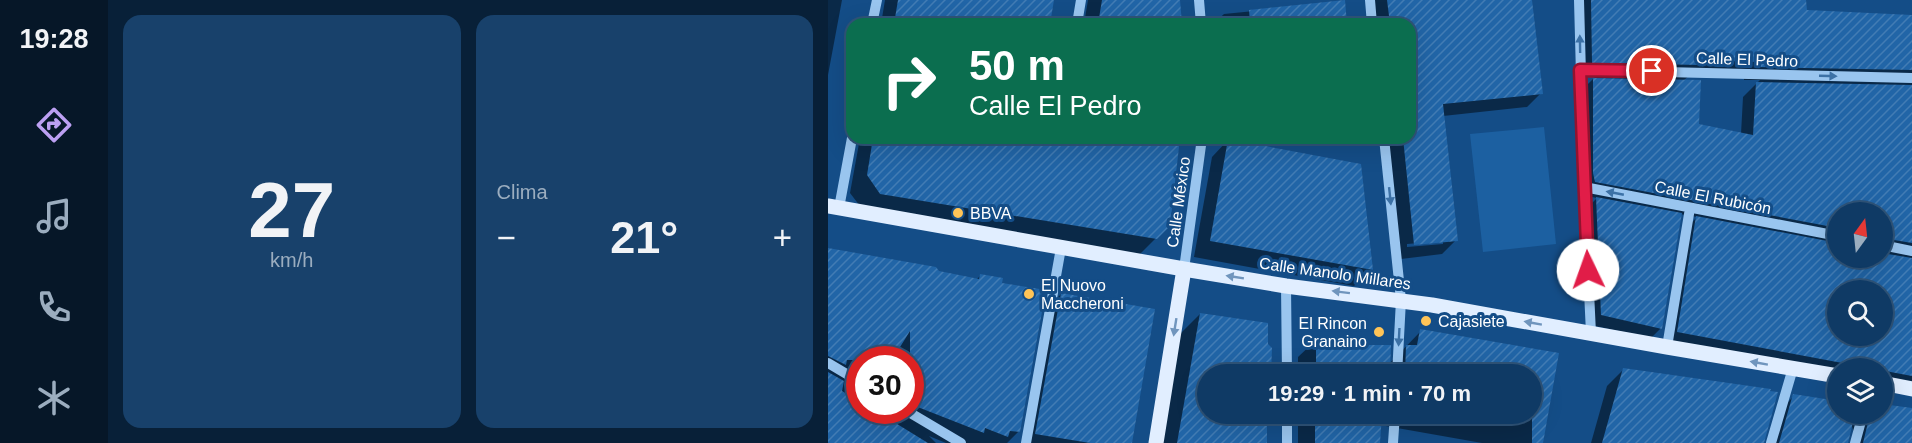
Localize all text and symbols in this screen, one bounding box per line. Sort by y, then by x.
text: 19:28 [19,24,89,54]
one-way arrow [1575,34,1584,53]
icon: right [870,42,948,120]
text: 50 m [969,42,1065,89]
pin [1626,45,1677,96]
street label: Calle El Pedro [1696,49,1798,70]
icon: arrive [1635,54,1668,87]
one-way arrow [1818,71,1837,81]
text: Calle El Pedro [969,91,1142,121]
icon: directions [33,104,75,146]
street label: Calle México [1164,155,1193,249]
text: 27 [248,166,335,254]
street label: Calle El Rubicón [1653,178,1773,217]
text: Clima [497,181,548,203]
one-way arrow [1385,187,1395,206]
one-way arrow [1605,188,1624,197]
icon: music [33,195,75,237]
north arrow [1827,202,1893,268]
map controls [1827,202,1893,424]
place label: BBVA [970,205,1012,222]
marker: BBVA [951,206,965,220]
text: 21° [610,212,678,263]
text: − [497,219,516,256]
text: + [773,219,792,256]
position arrow [1556,238,1620,302]
text: km/h [270,249,313,271]
street label: Calle Manolo Millares [1258,254,1412,293]
one-way arrow [1226,273,1245,282]
place label: El Nuovo Maccheroni [1041,277,1124,312]
button: search [1827,280,1893,346]
icon: phone [33,286,75,328]
marker: El Nuovo Maccheroni [1022,287,1036,301]
one-way arrow [1331,288,1350,297]
place label: Cajasiete [1438,313,1505,330]
marker: Cajasiete [1419,314,1433,328]
place label: El Rincon Granaino [1299,315,1367,350]
one-way arrow [1170,317,1179,336]
one-way arrow [1524,318,1543,327]
marker: El Rincon Granaino [1372,325,1386,339]
one-way arrow [1394,328,1403,347]
speed limit sign: 30 [846,346,924,424]
one-way arrow [1749,358,1768,367]
button: layers [1827,358,1893,424]
icon: climate [33,377,75,419]
text: 19:29 · 1 min · 70 m [1268,381,1471,406]

